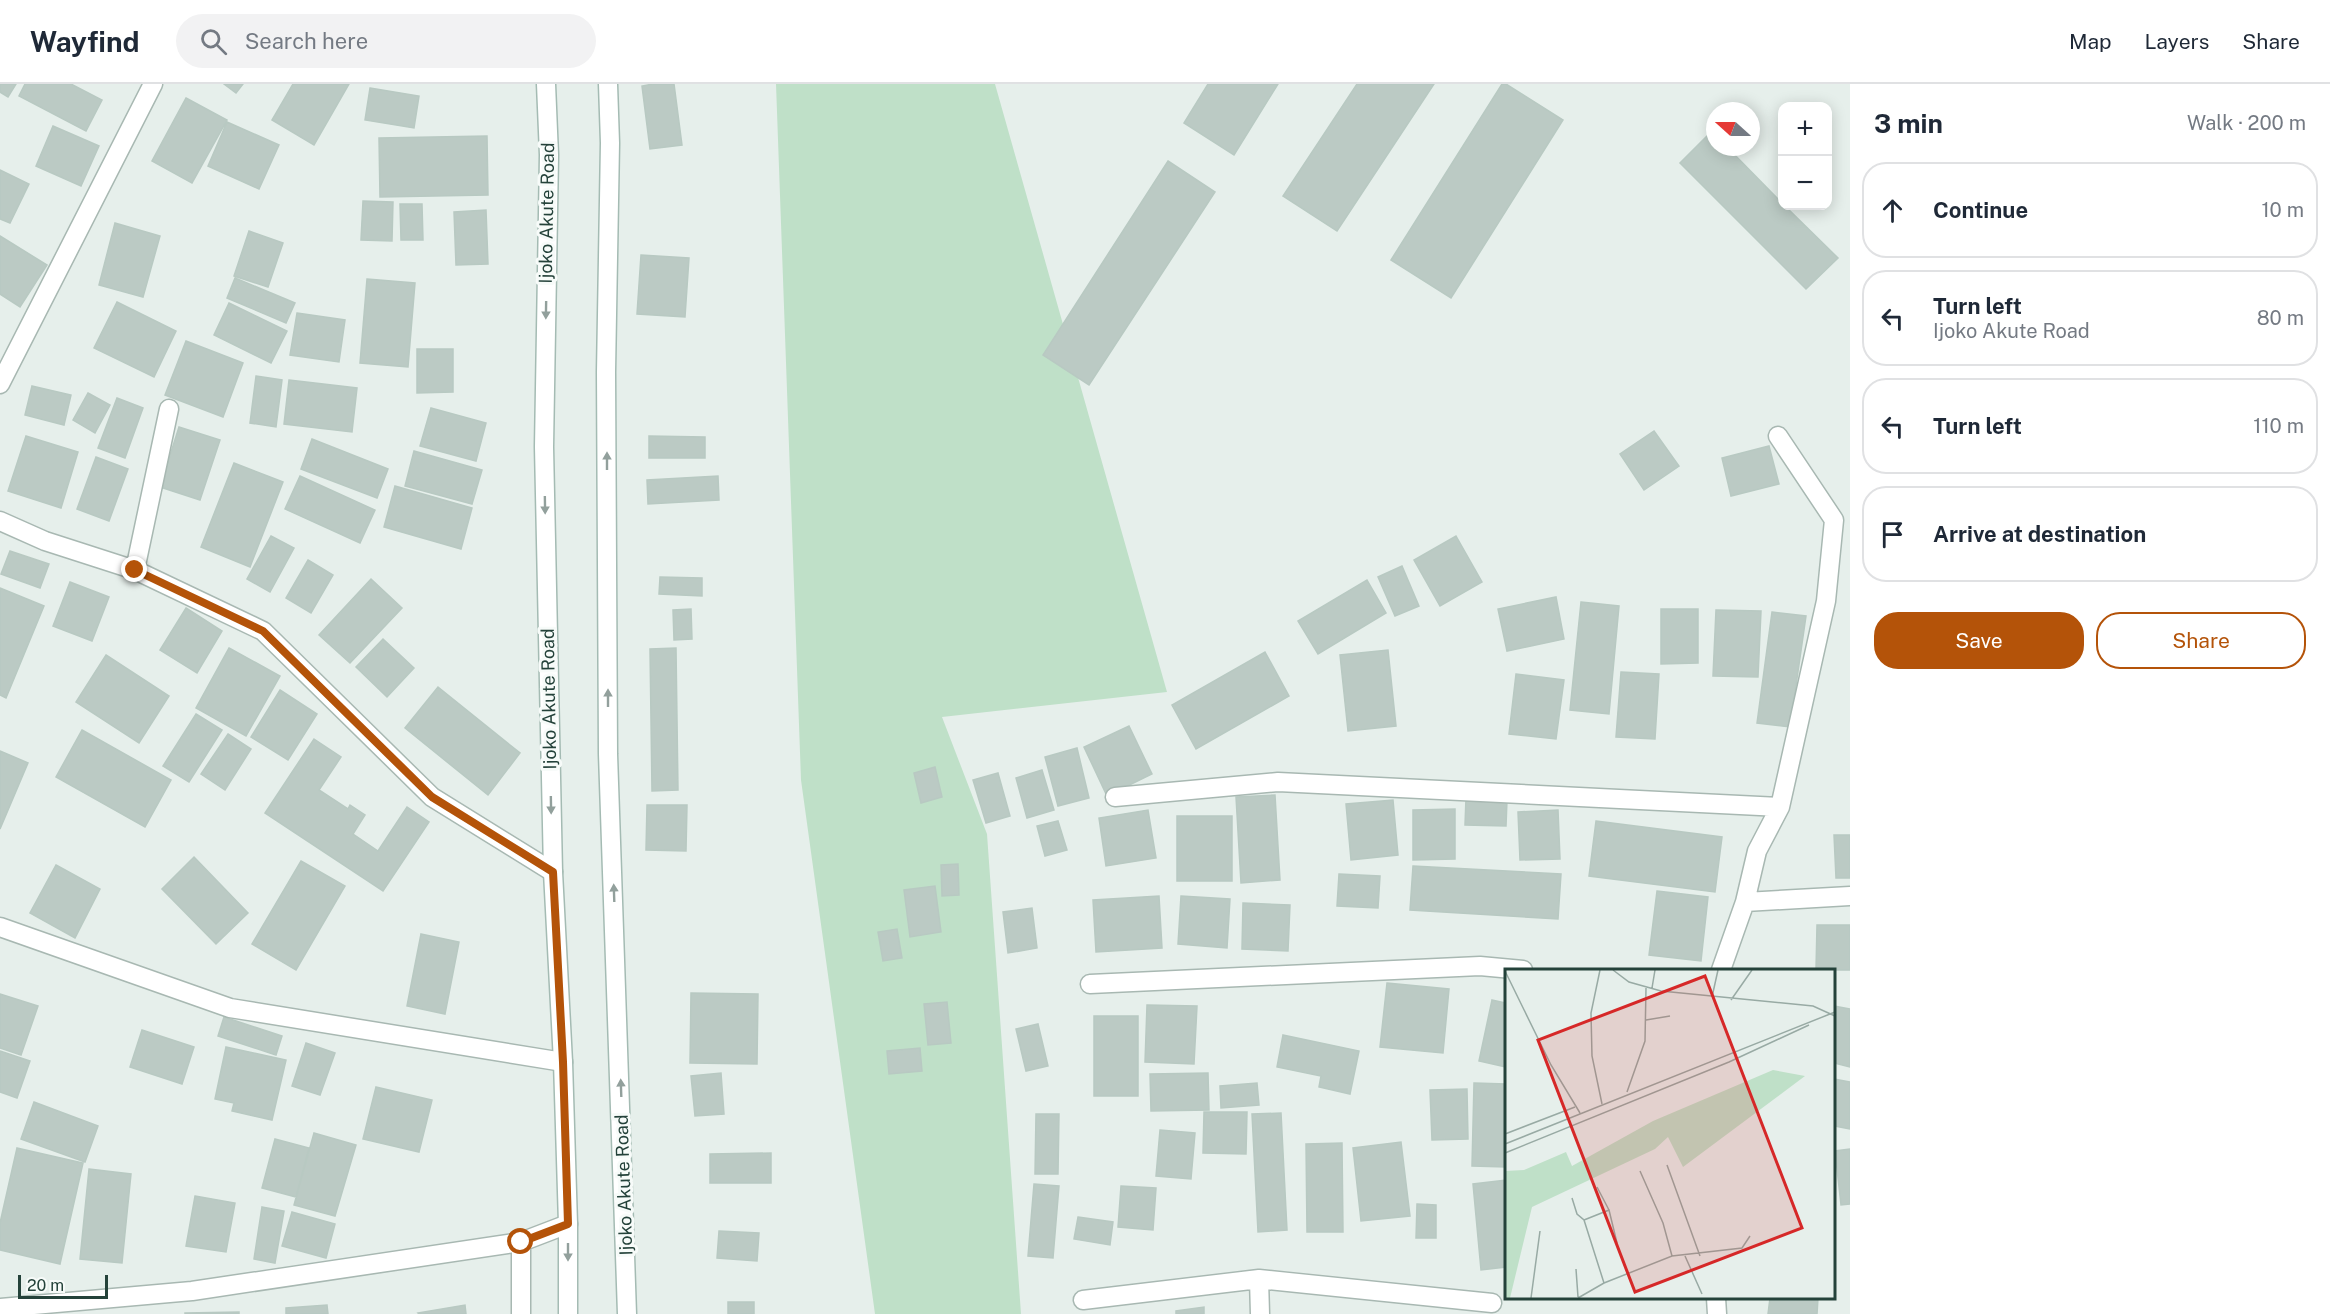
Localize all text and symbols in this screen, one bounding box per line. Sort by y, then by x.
search box [176,14,596,68]
text: Wayfind [30,25,140,58]
icon: search [197,25,230,58]
text: Search here [245,28,368,54]
text: Map [2069,29,2112,54]
text: Layers [2145,29,2209,54]
text: Share [2242,29,2300,54]
north arrow [1706,102,1760,156]
map controls [1778,102,1832,210]
button: + [1778,102,1832,156]
text: 3 min [1874,108,1943,139]
text: Walk · 200 m [2187,111,2306,135]
street label: Ijoko Akute Road [535,142,558,284]
button: − [1778,156,1832,210]
icon: ahead [1876,194,1909,227]
text: Continue [1933,197,2028,223]
text: 10 m [2261,198,2304,222]
text: Turn left [1933,293,2022,319]
one-way arrow [542,301,551,320]
icon: left [1876,302,1909,335]
text: 80 m [2257,306,2304,330]
text: Ijoko Akute Road [1933,319,2090,343]
icon: left [1876,410,1909,443]
text: Turn left [1933,413,2022,439]
text: 110 m [2253,414,2304,438]
one-way arrow [602,451,612,470]
one-way arrow [540,496,550,515]
icon: arrive [1876,518,1909,551]
text: Arrive at destination [1933,521,2146,547]
route end [121,556,147,582]
button: Save [1874,612,2084,669]
button: Share [2096,612,2306,669]
street label: Ijoko Akute Road [537,628,560,770]
one-way arrow [603,688,613,707]
one-way arrow [547,796,556,815]
one-way arrow [609,883,618,902]
inset map [1505,969,1835,1299]
one-way arrow [616,1078,626,1097]
street label: Ijoko Akute Road [611,1114,636,1256]
route start [507,1228,533,1254]
one-way arrow [563,1242,573,1261]
scale bar [18,1272,108,1300]
text: 20 m [27,1276,64,1295]

